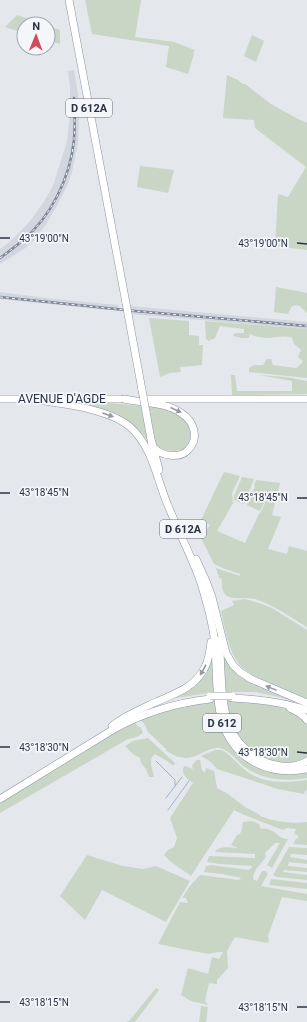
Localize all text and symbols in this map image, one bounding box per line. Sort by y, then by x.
north arrow [16,16,56,56]
text: N [32,20,40,33]
road number: D 612A [66,99,112,117]
text: 43°19'00"N [19,233,69,244]
text: 43°19'00"N [238,238,288,249]
street label: AVENUE D'AGDE [18,392,106,406]
one-way arrow [170,407,181,413]
one-way arrow [103,413,115,419]
text: 43°18'45"N [19,487,69,498]
text: 43°18'45"N [238,492,288,503]
road number: D 612A [160,520,206,538]
one-way arrow [200,664,206,675]
one-way arrow [265,684,277,690]
road number: D 612 [203,714,241,732]
text: 43°18'30"N [19,742,69,753]
text: 43°18'30"N [238,747,288,758]
text: 43°18'15"N [19,997,69,1008]
text: 43°18'15"N [238,1002,288,1013]

